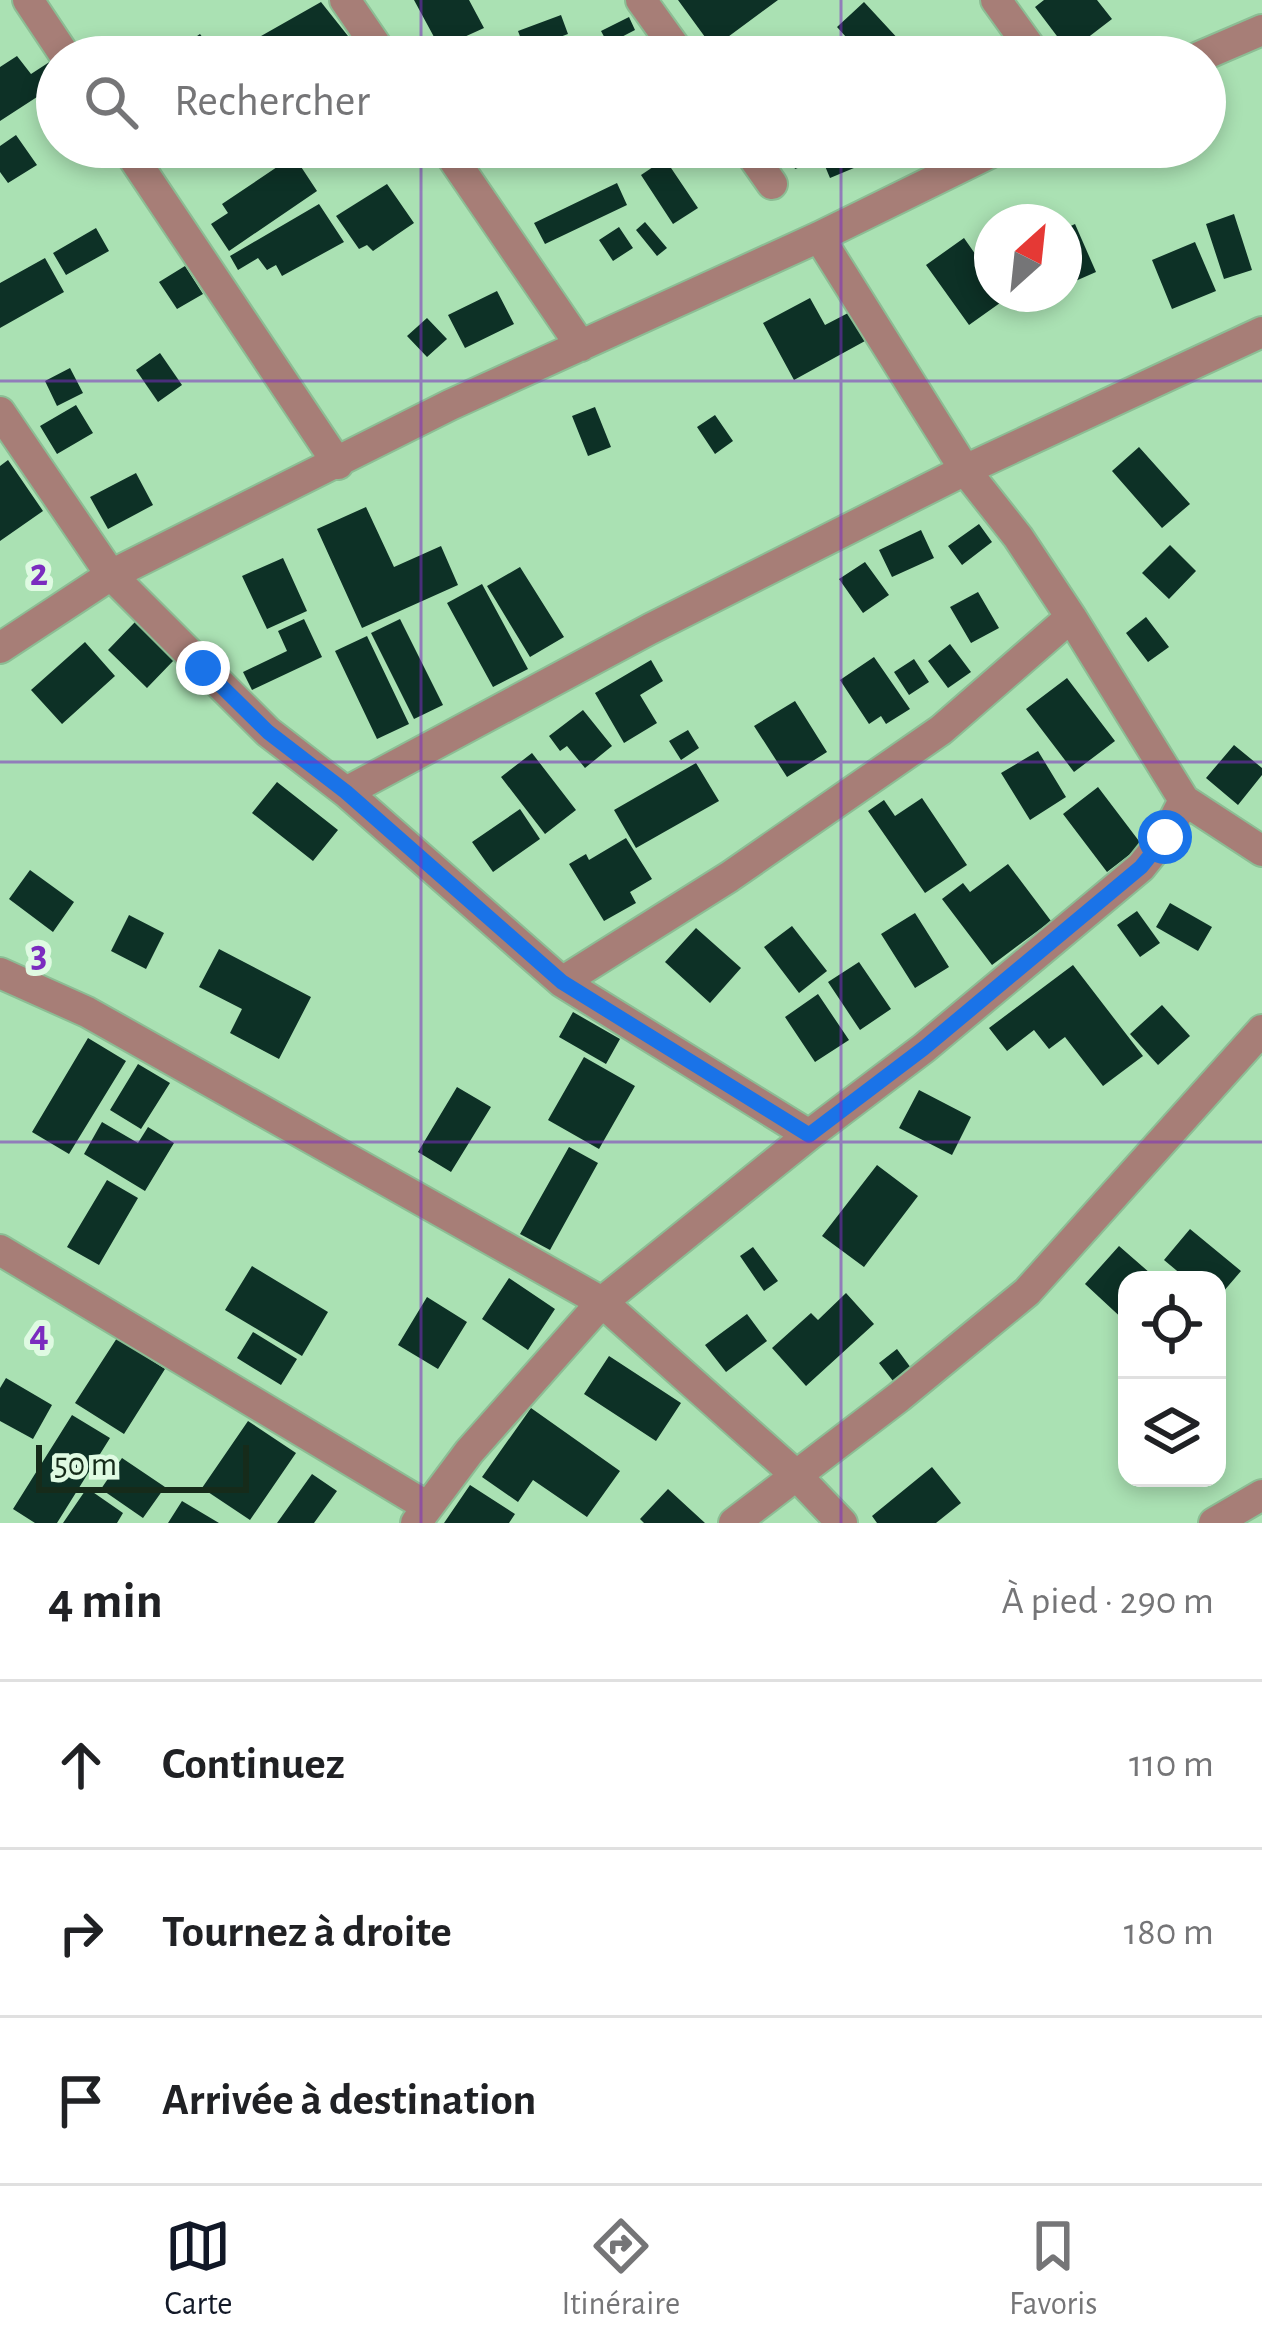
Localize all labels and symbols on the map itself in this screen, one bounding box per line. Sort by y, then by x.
north arrow [974,204,1082,312]
text: 2 [30,554,48,593]
route end [176,641,230,695]
route start [1138,810,1192,864]
text: 3 [31,935,47,974]
text: 4 [29,1315,49,1354]
scale bar [36,1439,249,1492]

